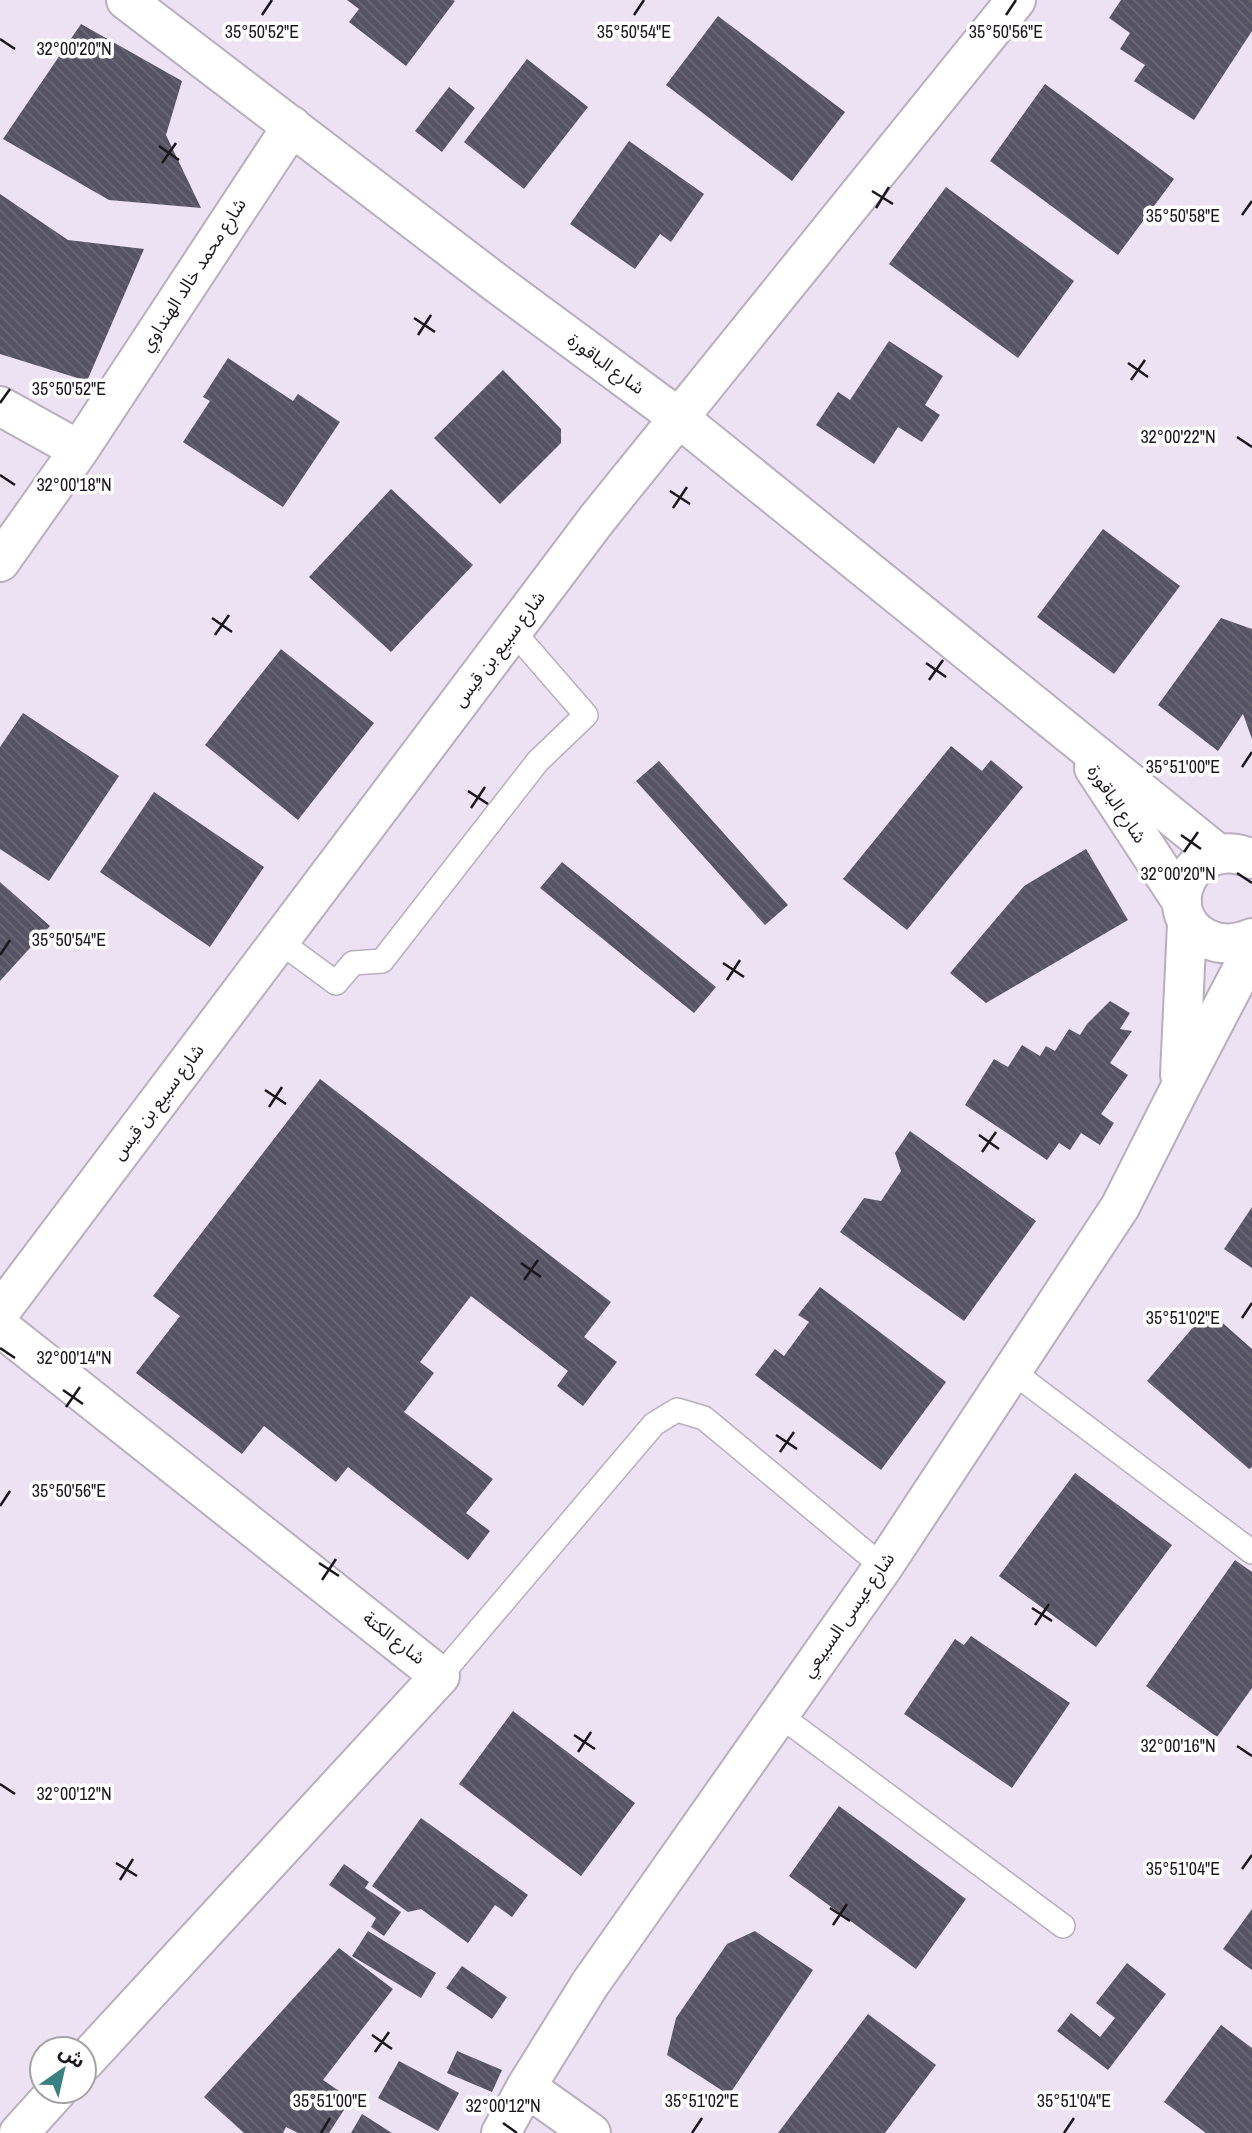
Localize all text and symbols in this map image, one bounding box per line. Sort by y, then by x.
text: 35°50'52"E [225,19,299,44]
text: 35°50'54"E [597,19,671,44]
text: 35°50'56"E [969,19,1043,44]
text: 32°00'20"N [36,36,112,61]
street label: شارع محمد خالد الهنداوي [134,193,253,357]
text: 35°50'58"E [1146,203,1220,228]
street label: شارع الباقورة [562,327,650,402]
text: 35°50'52"E [32,376,106,401]
text: 32°00'22"N [1140,424,1216,449]
text: 32°00'18"N [36,472,112,497]
street label: شارع سبيع بن قيس [447,585,552,713]
text: 35°51'00"E [1146,754,1220,779]
street label: شارع الباقورة [1080,760,1153,849]
text: 32°00'20"N [1140,861,1216,886]
text: 35°50'54"E [32,927,106,952]
street label: شارع سبيع بن قيس [106,1038,211,1166]
text: 35°51'02"E [1146,1305,1220,1330]
text: 32°00'14"N [36,1345,112,1370]
text: 35°50'56"E [32,1478,106,1503]
street label: شارع عيسى السبيعي [795,1547,902,1683]
street label: شارع الكتة [357,1605,431,1671]
text: 32°00'16"N [1140,1733,1216,1758]
text: 32°00'12"N [36,1781,112,1806]
text: 35°51'04"E [1146,1856,1220,1881]
north arrow [28,2035,98,2105]
text: ش [54,2038,91,2074]
text: 35°51'00"E [293,2088,367,2113]
text: 35°51'02"E [665,2088,739,2113]
text: 35°51'04"E [1037,2088,1111,2113]
text: 32°00'12"N [465,2093,541,2118]

